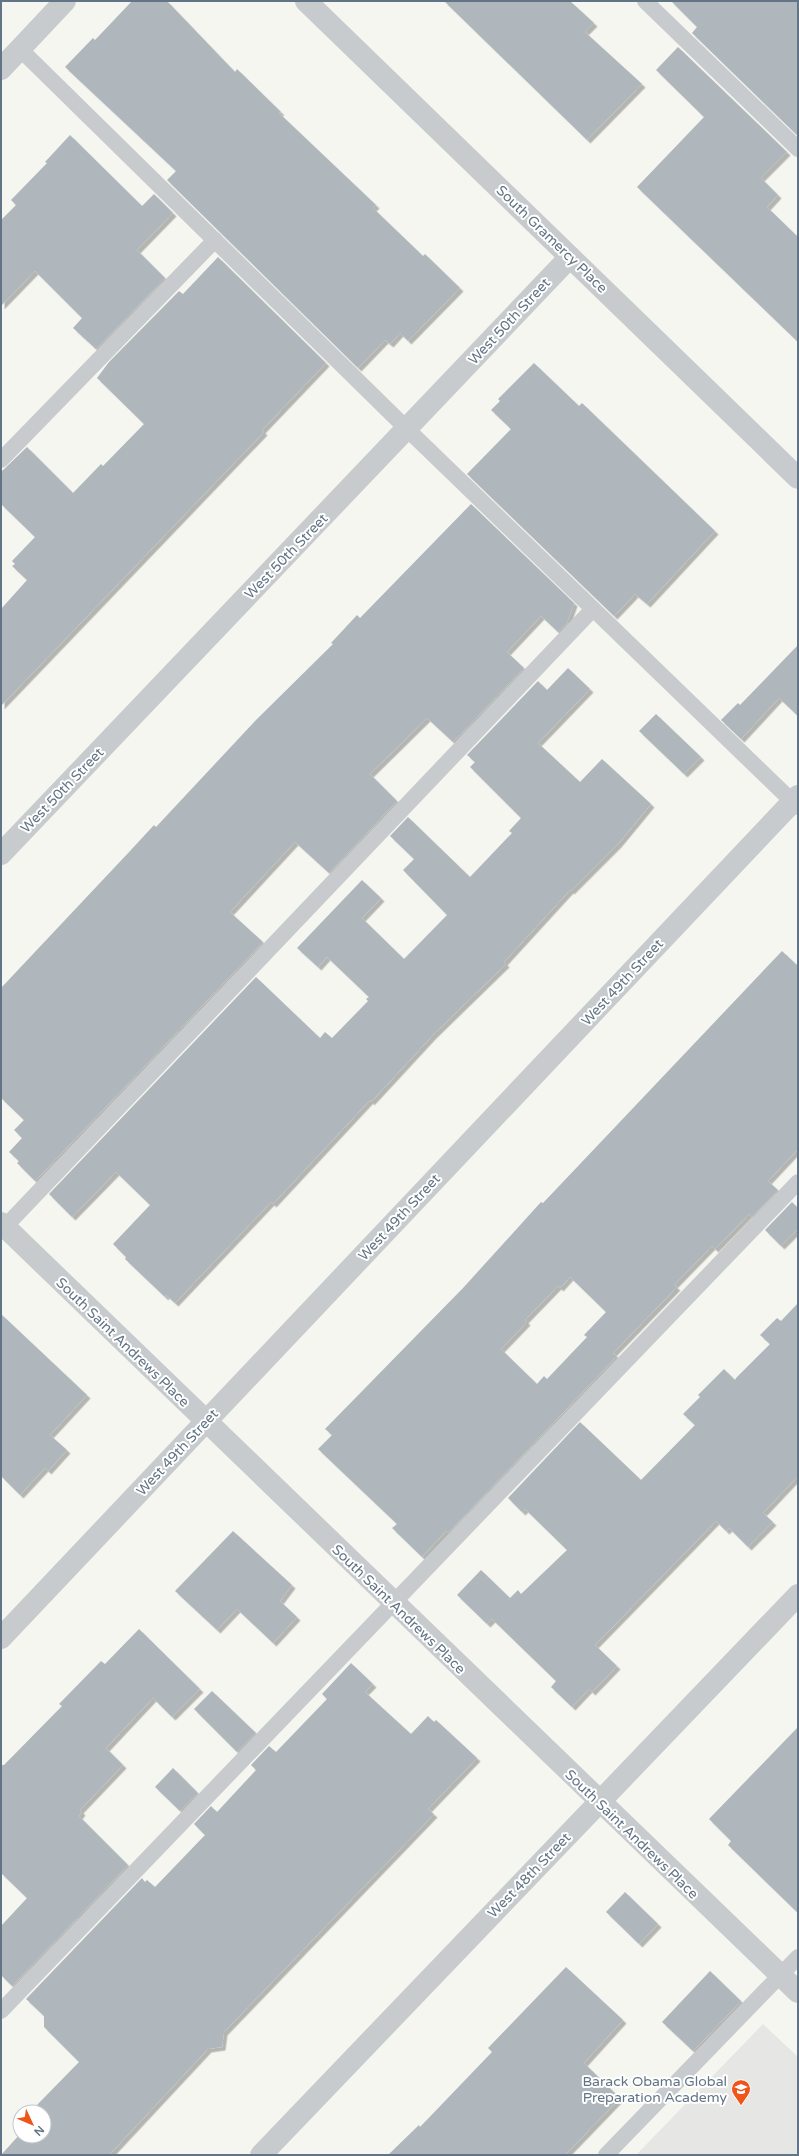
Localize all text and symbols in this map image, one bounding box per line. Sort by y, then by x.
street label: South Gramercy Place [493,182,611,297]
street label: West 50th Street [465,274,554,368]
street label: West 50th Street [241,510,332,603]
street label: West 50th Street [17,744,108,837]
street label: West 49th Street [578,935,667,1029]
street label: West 49th Street [355,1170,444,1264]
street label: South Saint Andrews Place [52,1274,193,1411]
street label: West 49th Street [133,1405,222,1499]
street label: South Saint Andrews Place [328,1541,469,1678]
street label: South Saint Andrews Place [561,1766,702,1903]
street label: West 48th Street [484,1829,575,1922]
place label: Barack Obama Global Preparation Academy [582,2073,727,2106]
school or university icon: Barack Obama Global Preparation Academy [730,2078,752,2106]
north arrow [12,2104,52,2144]
text: N [31,2123,47,2138]

